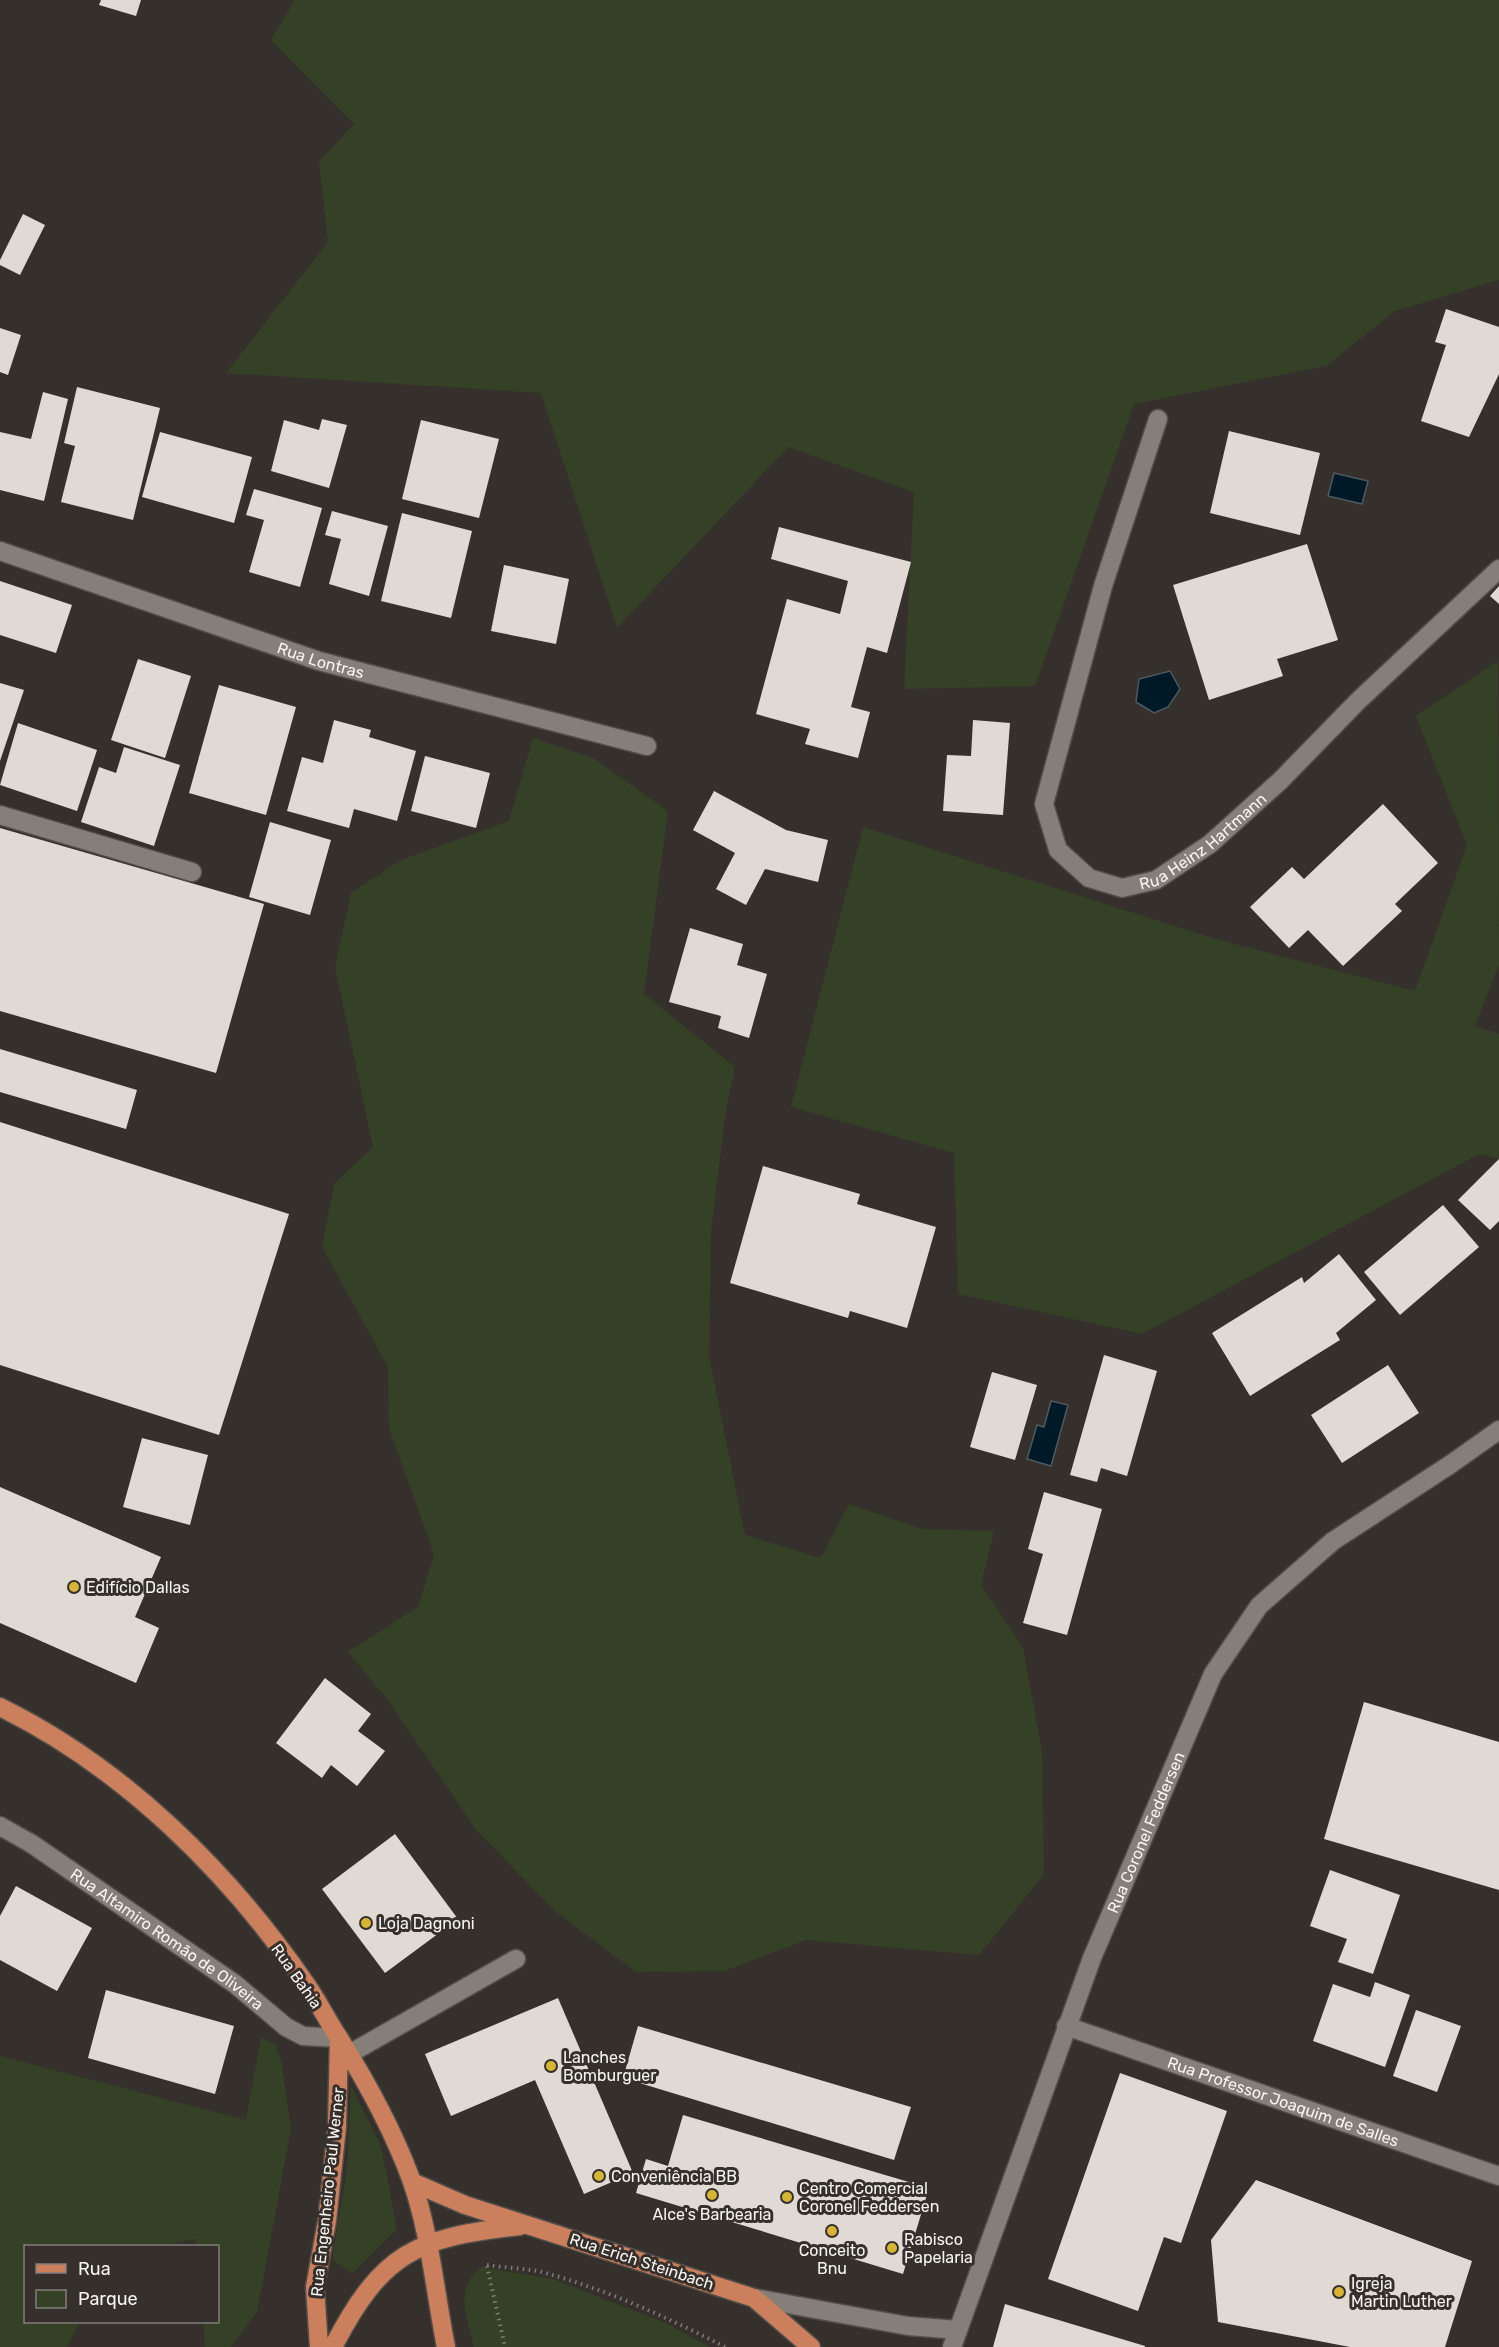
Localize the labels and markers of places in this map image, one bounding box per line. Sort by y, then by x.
place label: Edifício Dallas [86,1578,190,1597]
marker: Edifício Dallas [67,1580,81,1594]
place label: Loja Dagnoni [378,1914,475,1933]
marker: Loja Dagnoni [359,1916,373,1930]
place label: Lanches Bomburguer [563,2048,656,2085]
marker: Lanches Bomburguer [544,2059,558,2073]
place label: Conveniência BB [611,2167,737,2186]
marker: Conveniência BB [592,2169,606,2183]
place label: Centro Comercial Coronel Feddersen [799,2179,939,2216]
marker: Alce's Barbearia [705,2188,719,2202]
marker: Centro Comercial Coronel Feddersen [780,2190,794,2204]
place label: Alce's Barbearia [653,2205,771,2224]
marker: Conceito Bnu [825,2224,839,2238]
place label: Rabisco Papelaria [904,2230,973,2267]
place label: Conceito Bnu [799,2241,865,2278]
marker: Rabisco Papelaria [885,2241,899,2255]
place label: Igreja Martin Luther [1351,2274,1452,2311]
marker: Igreja Martin Luther [1332,2285,1346,2299]

